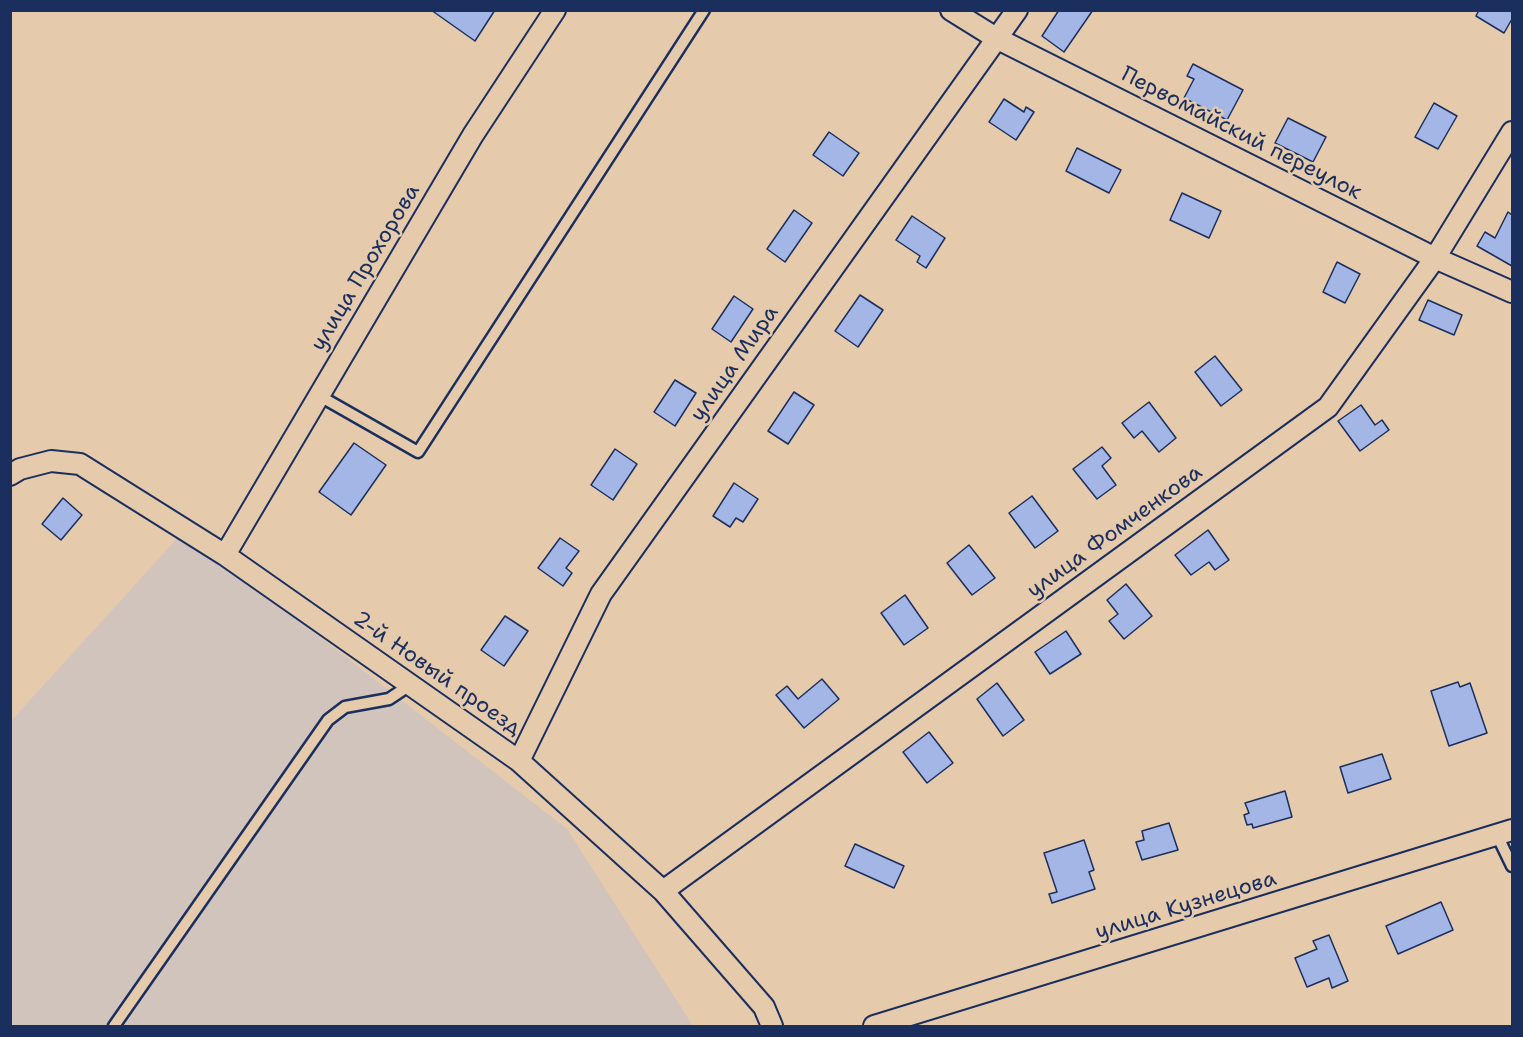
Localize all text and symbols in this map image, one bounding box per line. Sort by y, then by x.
street label: Первомайский переулок [1116,62,1366,206]
street label: улица Прохорова [306,180,426,356]
street label: улица Мира [685,301,785,427]
street label: улица Фомченкова [1022,460,1208,604]
street label: 2-й Новый проезд [348,606,526,742]
street label: улица Кузнецова [1092,866,1280,946]

